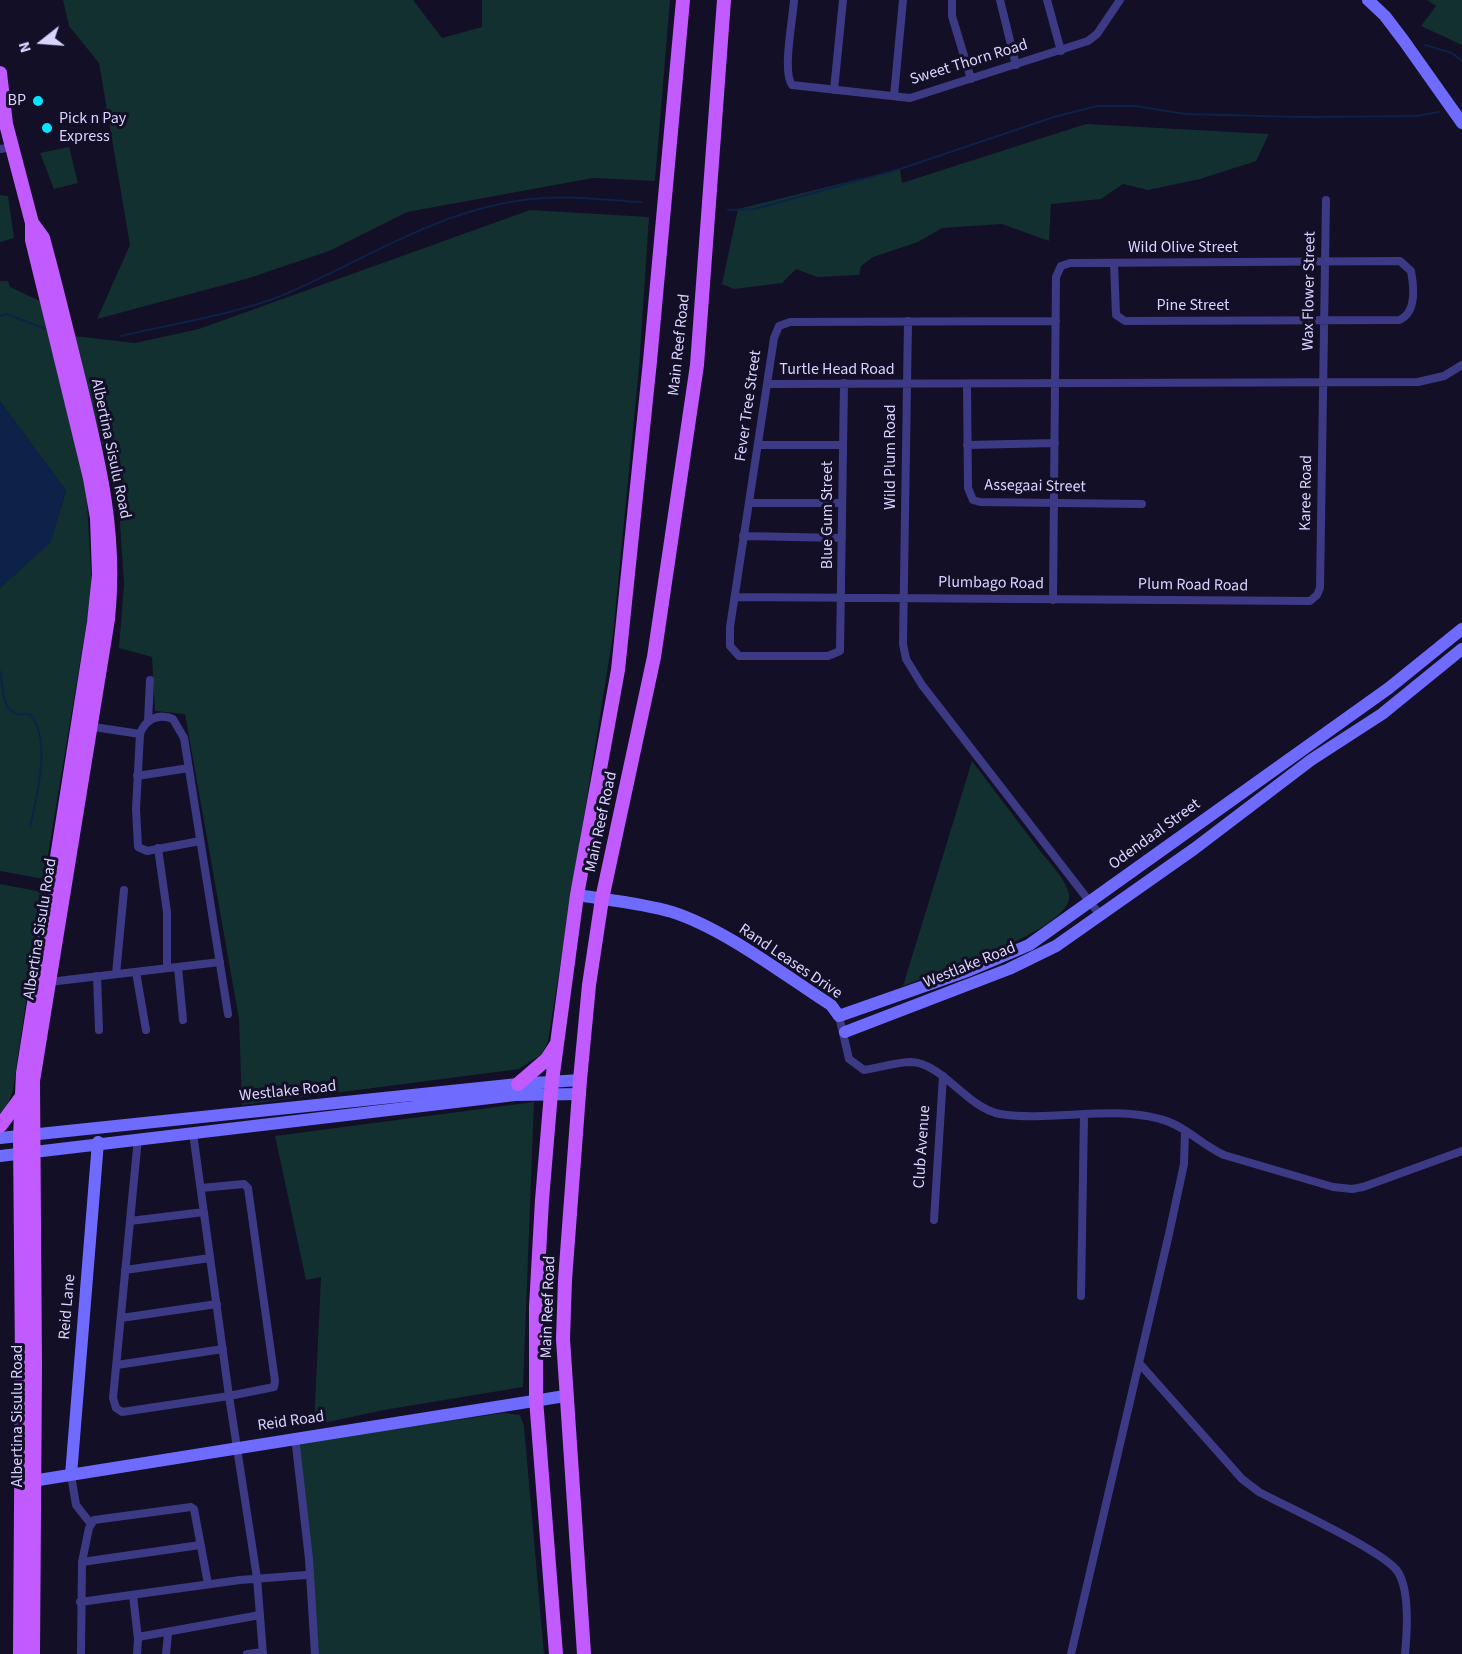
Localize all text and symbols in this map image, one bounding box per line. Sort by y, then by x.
north arrow [12,12,72,72]
street label: Sweet Thorn Road [908,36,1030,90]
text: N [13,39,37,56]
place label: BP [8,91,26,111]
marker: BP [31,94,45,108]
place label: Pick n Pay Express [59,109,126,147]
marker: Pick n Pay Express [40,121,54,135]
street label: Wax Flower Street [1299,231,1321,351]
street label: Wild Olive Street [1128,238,1238,258]
street label: Main Reef Road [665,293,695,397]
street label: Pine Street [1157,296,1229,316]
street label: Fever Tree Street [732,349,766,463]
street label: Turtle Head Road [779,360,895,380]
street label: Albertina Sisulu Road [86,377,134,521]
street label: Wild Plum Road [881,404,901,510]
street label: Karee Road [1297,455,1317,531]
street label: Blue Gum Street [818,461,838,569]
street label: Assegaai Street [984,477,1086,497]
street label: Plumbago Road [938,573,1044,595]
street label: Plum Road Road [1138,575,1248,597]
street label: Main Reef Road [582,770,622,874]
street label: Odendaal Street [1105,795,1205,875]
street label: Albertina Sisulu Road [20,857,62,1001]
street label: Rand Leases Drive [735,920,845,1004]
street label: Westlake Road [921,939,1019,993]
street label: Westlake Road [238,1077,338,1107]
street label: Club Avenue [911,1105,935,1189]
street label: Main Reef Road [538,1255,560,1359]
street label: Reid Lane [56,1274,80,1340]
street label: Albertina Sisulu Road [8,1345,28,1487]
street label: Reid Road [256,1408,326,1436]

